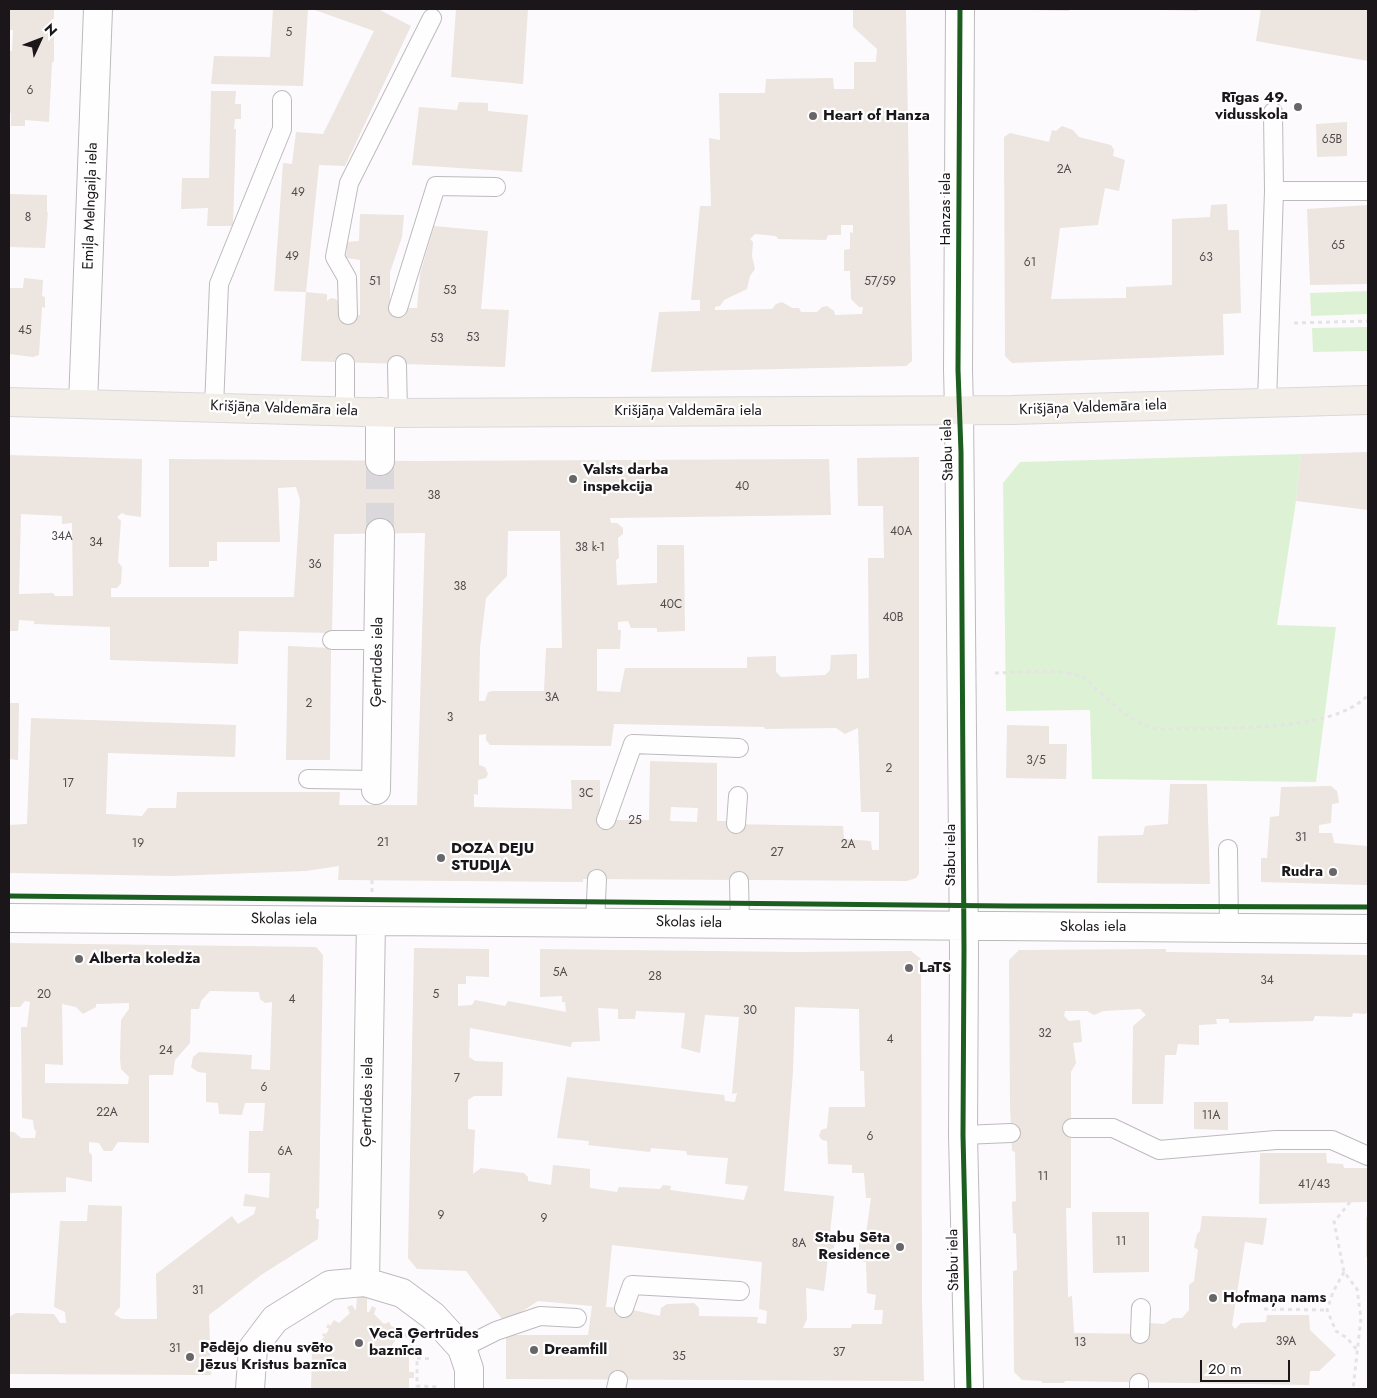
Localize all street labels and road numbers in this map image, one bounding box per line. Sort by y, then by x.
street label: Emiļa Melngaiļa iela [80,142,102,270]
street label: Hanzas iela [937,173,955,245]
street label: Krišjāņa Valdemāra iela [1019,396,1167,420]
street label: Krišjāņa Valdemāra iela [210,397,358,421]
street label: Krišjāņa Valdemāra iela [614,402,762,420]
street label: Stabu iela [938,419,958,481]
street label: Ģertrūdes iela [368,617,388,707]
street label: Stabu iela [942,824,960,886]
street label: Skolas iela [251,910,317,930]
street label: Skolas iela [656,913,722,933]
street label: Skolas iela [1060,918,1126,936]
street label: Ģertrūdes iela [358,1057,378,1147]
street label: Stabu iela [944,1229,964,1291]

